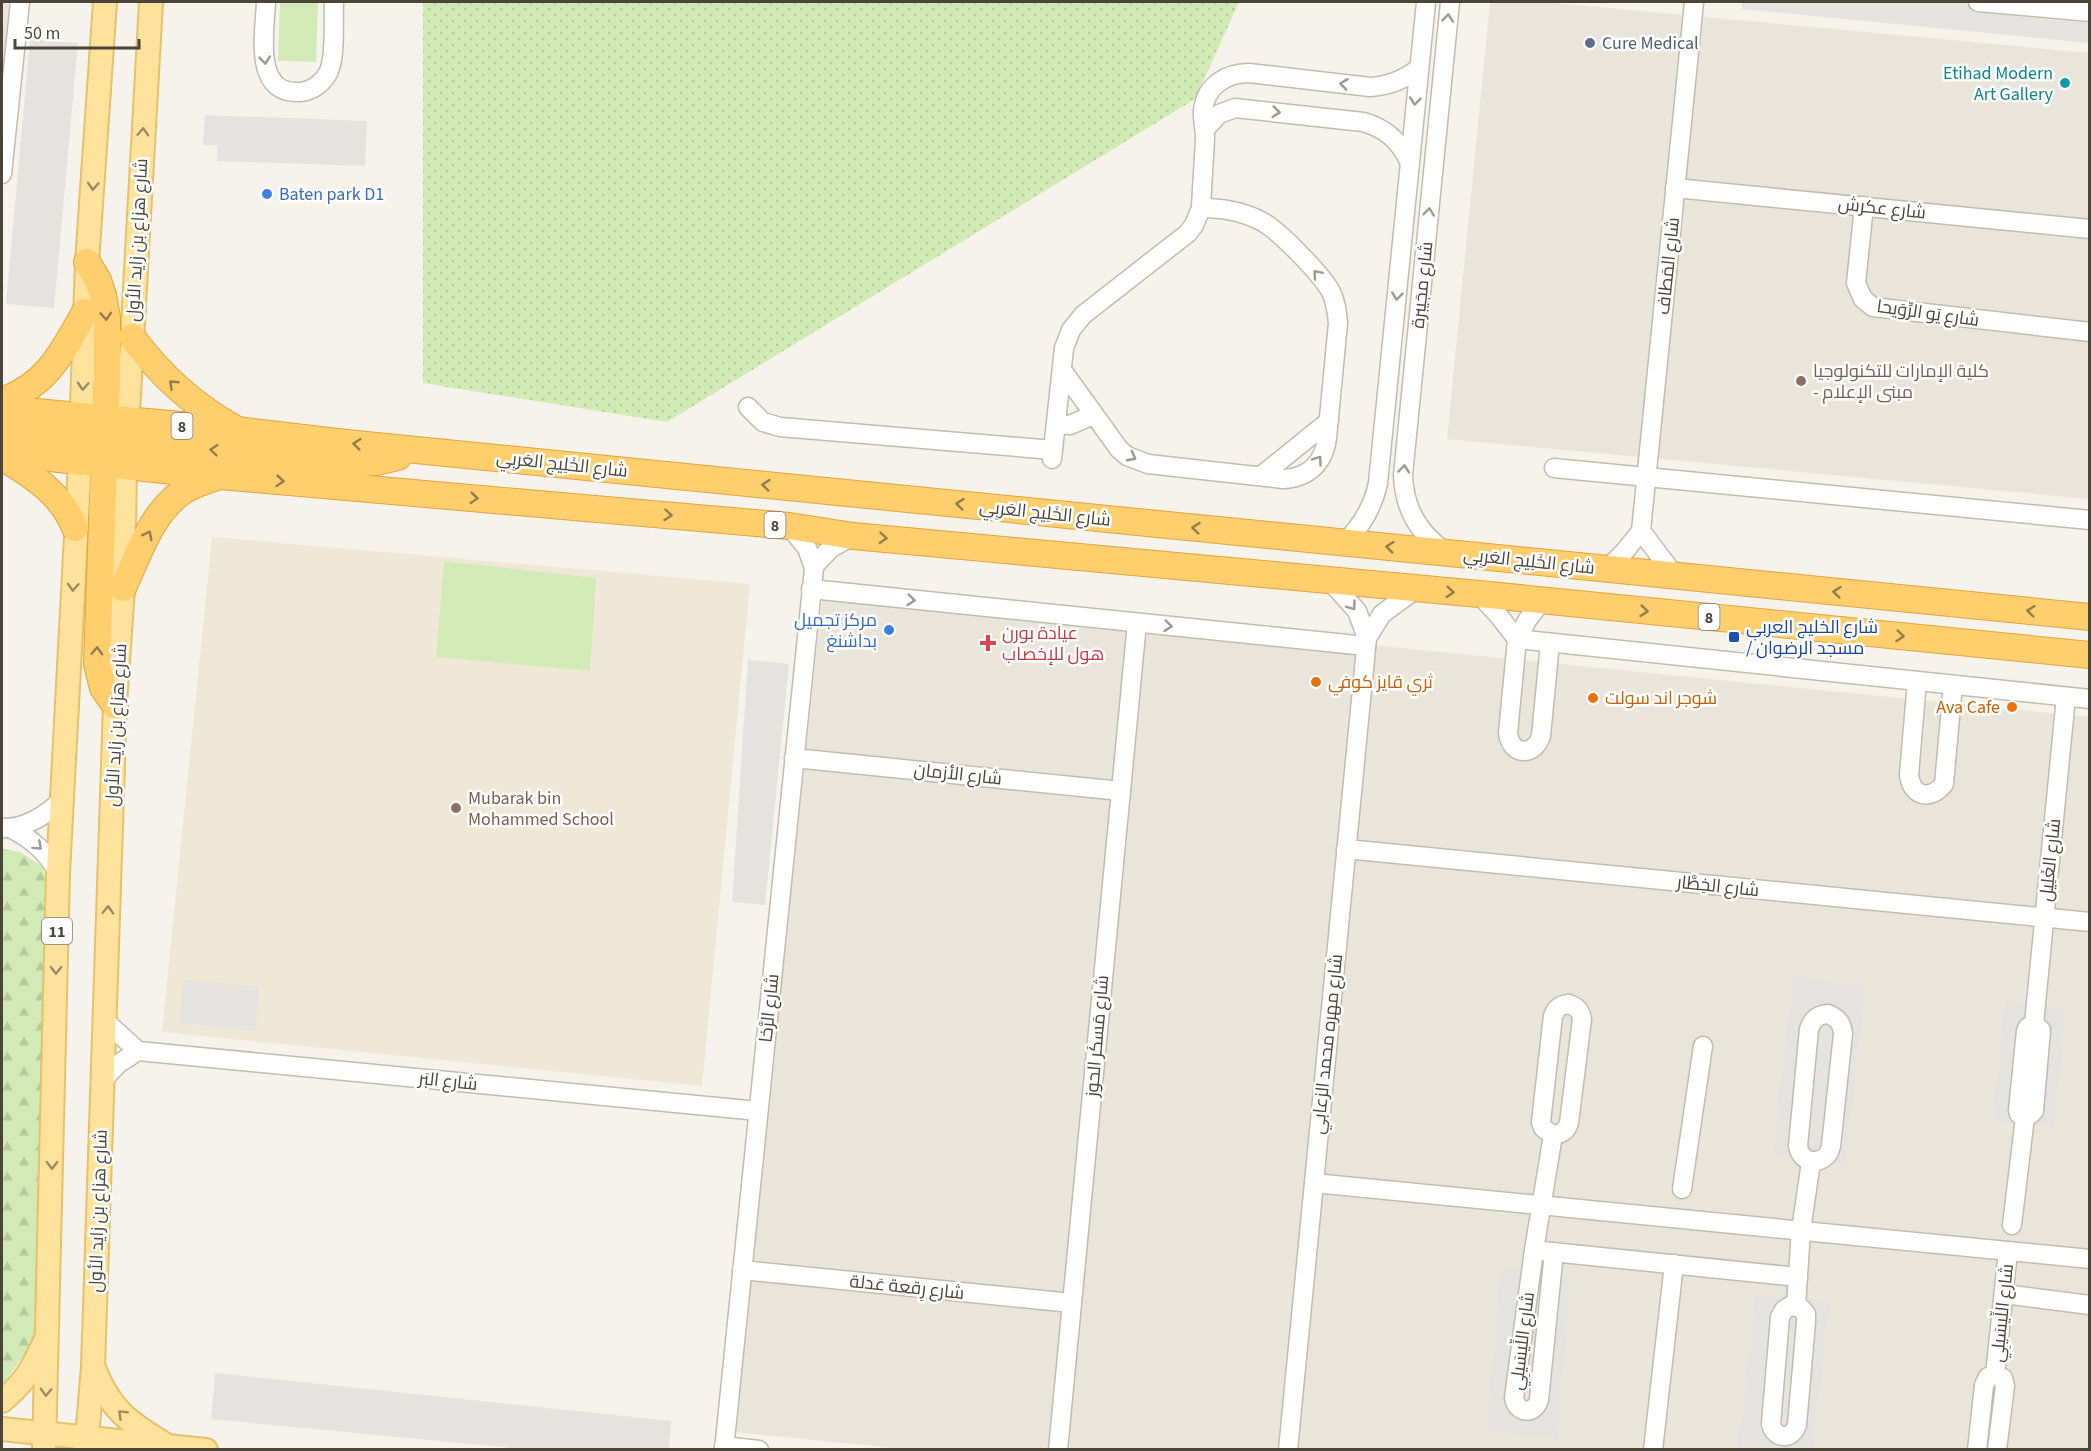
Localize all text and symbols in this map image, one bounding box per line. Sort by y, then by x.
scale bar [15,12,140,50]
one-way arrow [1441,14,1454,23]
text: 50 m [24,21,60,46]
place label: Cure Medical [1602,31,1699,56]
marker: Cure Medical [1583,36,1597,50]
one-way arrow [258,55,271,64]
place label: Etihad Modern Art Gallery [1943,61,2054,107]
marker: Etihad Modern Art Gallery [2058,76,2072,90]
one-way arrow [1340,78,1349,90]
one-way arrow [1409,97,1422,106]
one-way arrow [1272,105,1281,118]
one-way arrow [137,127,150,136]
street label: شارع هزاع بن زايد الأول [121,158,154,322]
one-way arrow [86,181,99,190]
place label: Baten park D1 [279,182,384,207]
marker: Baten park D1 [260,187,274,201]
street label: شارع عكرش [1837,191,1927,226]
one-way arrow [1422,208,1435,217]
street label: شارع المَطاف [1651,216,1686,316]
street label: شارع مجَيبرة [1405,240,1439,330]
one-way arrow [1313,270,1324,281]
one-way arrow [1391,291,1404,300]
street label: شارع يَو الرِّوَيحا [1875,294,1981,333]
one-way arrow [100,312,113,321]
place label: كلية الإمارات للتكنولوجيا - مبنى الإعلام [1813,359,1989,405]
marker: كلية الإمارات للتكنولوجيا - مبنى الإعلام [1794,374,1808,388]
one-way arrow [169,380,180,391]
one-way arrow [76,381,89,390]
road number: 8 [172,413,192,439]
one-way arrow [353,438,362,451]
one-way arrow [209,444,218,457]
street label: شارع الخَلِيج العَربِي [495,445,629,485]
one-way arrow [1126,450,1136,461]
one-way arrow [1311,456,1322,467]
one-way arrow [1397,465,1410,474]
one-way arrow [275,474,284,487]
one-way arrow [761,479,770,492]
one-way arrow [469,491,478,504]
street label: شارع الخَلِيج العَربِي [978,494,1112,534]
one-way arrow [955,498,964,511]
one-way arrow [664,508,673,521]
road number: 8 [764,512,786,538]
one-way arrow [1191,522,1200,535]
one-way arrow [141,531,152,542]
one-way arrow [878,532,887,545]
one-way arrow [1385,541,1394,554]
street label: شارع الخَلِيج العَربِي [1462,542,1596,582]
one-way arrow [66,582,79,591]
one-way arrow [1445,585,1454,598]
one-way arrow [1833,586,1842,599]
one-way arrow [907,593,916,606]
one-way arrow [1345,600,1356,611]
one-way arrow [1639,604,1648,617]
road number: 8 [1698,604,1720,630]
one-way arrow [2027,605,2036,618]
place label: مركز تجميل بداشنغ [794,608,877,654]
place label: شارع الخليج العربي / مسجد الرضوان [1746,615,1878,661]
one-way arrow [1163,619,1173,632]
place label: عيادة بورن هول للإخصاب [1002,621,1104,667]
marker: مركز تجميل بداشنغ [882,623,896,637]
one-way arrow [1896,629,1905,642]
marker: شارع الخليج العربي / مسجد الرضوان [1727,630,1741,644]
marker: عيادة بورن هول للإخصاب [979,634,997,652]
street label: شارع هزاع بن زايد الأول [100,643,133,807]
one-way arrow [91,647,104,656]
place label: ثري قايز كوفي [1328,670,1433,696]
marker: ثري قايز كوفي [1309,675,1323,689]
place label: شوجر اند سولت [1605,686,1717,711]
marker: شوجر اند سولت [1586,691,1600,705]
place label: Ava Cafe [1936,695,2000,720]
marker: Ava Cafe [2005,700,2019,714]
street label: شارع الأزمان [913,757,1003,792]
place label: Mubarak bin Mohammed School [468,786,614,832]
marker: Mubarak bin Mohammed School [449,801,463,815]
street label: شارع الغَلِيل [2034,817,2067,903]
one-way arrow [31,839,41,850]
street label: شارع الخِطَّار [1675,870,1760,903]
one-way arrow [101,906,114,915]
road number: 11 [42,918,72,944]
street label: شارع مهره محمد الزعابي [1306,953,1350,1136]
one-way arrow [50,966,62,975]
street label: شارع الرَّخا [753,972,786,1044]
street label: شارع مَسكَر الحوز [1080,974,1115,1099]
street label: شارع البَر [416,1066,479,1097]
street label: شارع هزاع بن زايد الأول [83,1129,114,1293]
one-way arrow [46,1161,58,1170]
street label: شارع اللِّيسَيلِي [1983,1262,2021,1364]
street label: شارع رِقعة عَدلة [848,1269,966,1306]
street label: شارع اللِّيسَيلِي [1503,1290,1542,1392]
one-way arrow [40,1387,53,1396]
one-way arrow [118,1410,129,1421]

